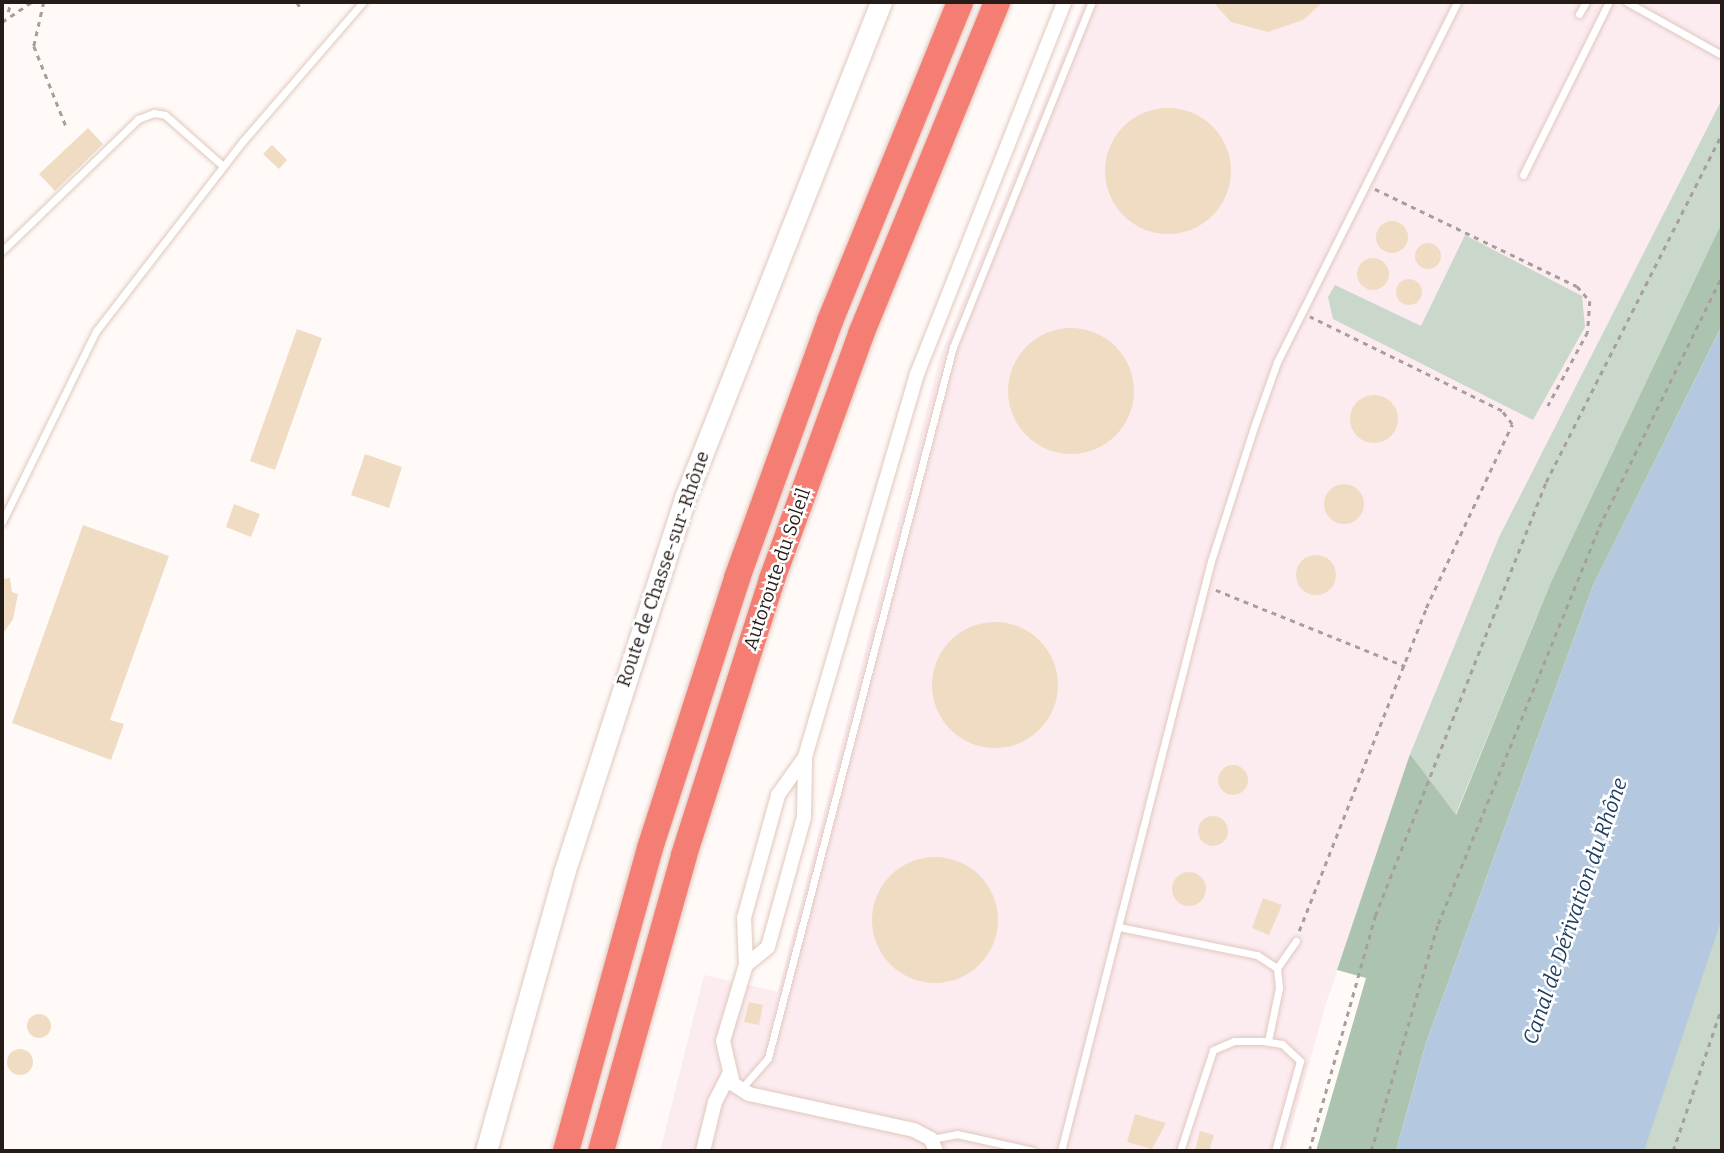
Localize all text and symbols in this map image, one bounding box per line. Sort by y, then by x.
street label: Route de Chasse-sur-Rhône [612,448,714,690]
street label: Autoroute du Soleil [739,485,815,653]
water label: Canal de Dérivation du Rhône [1518,775,1632,1047]

